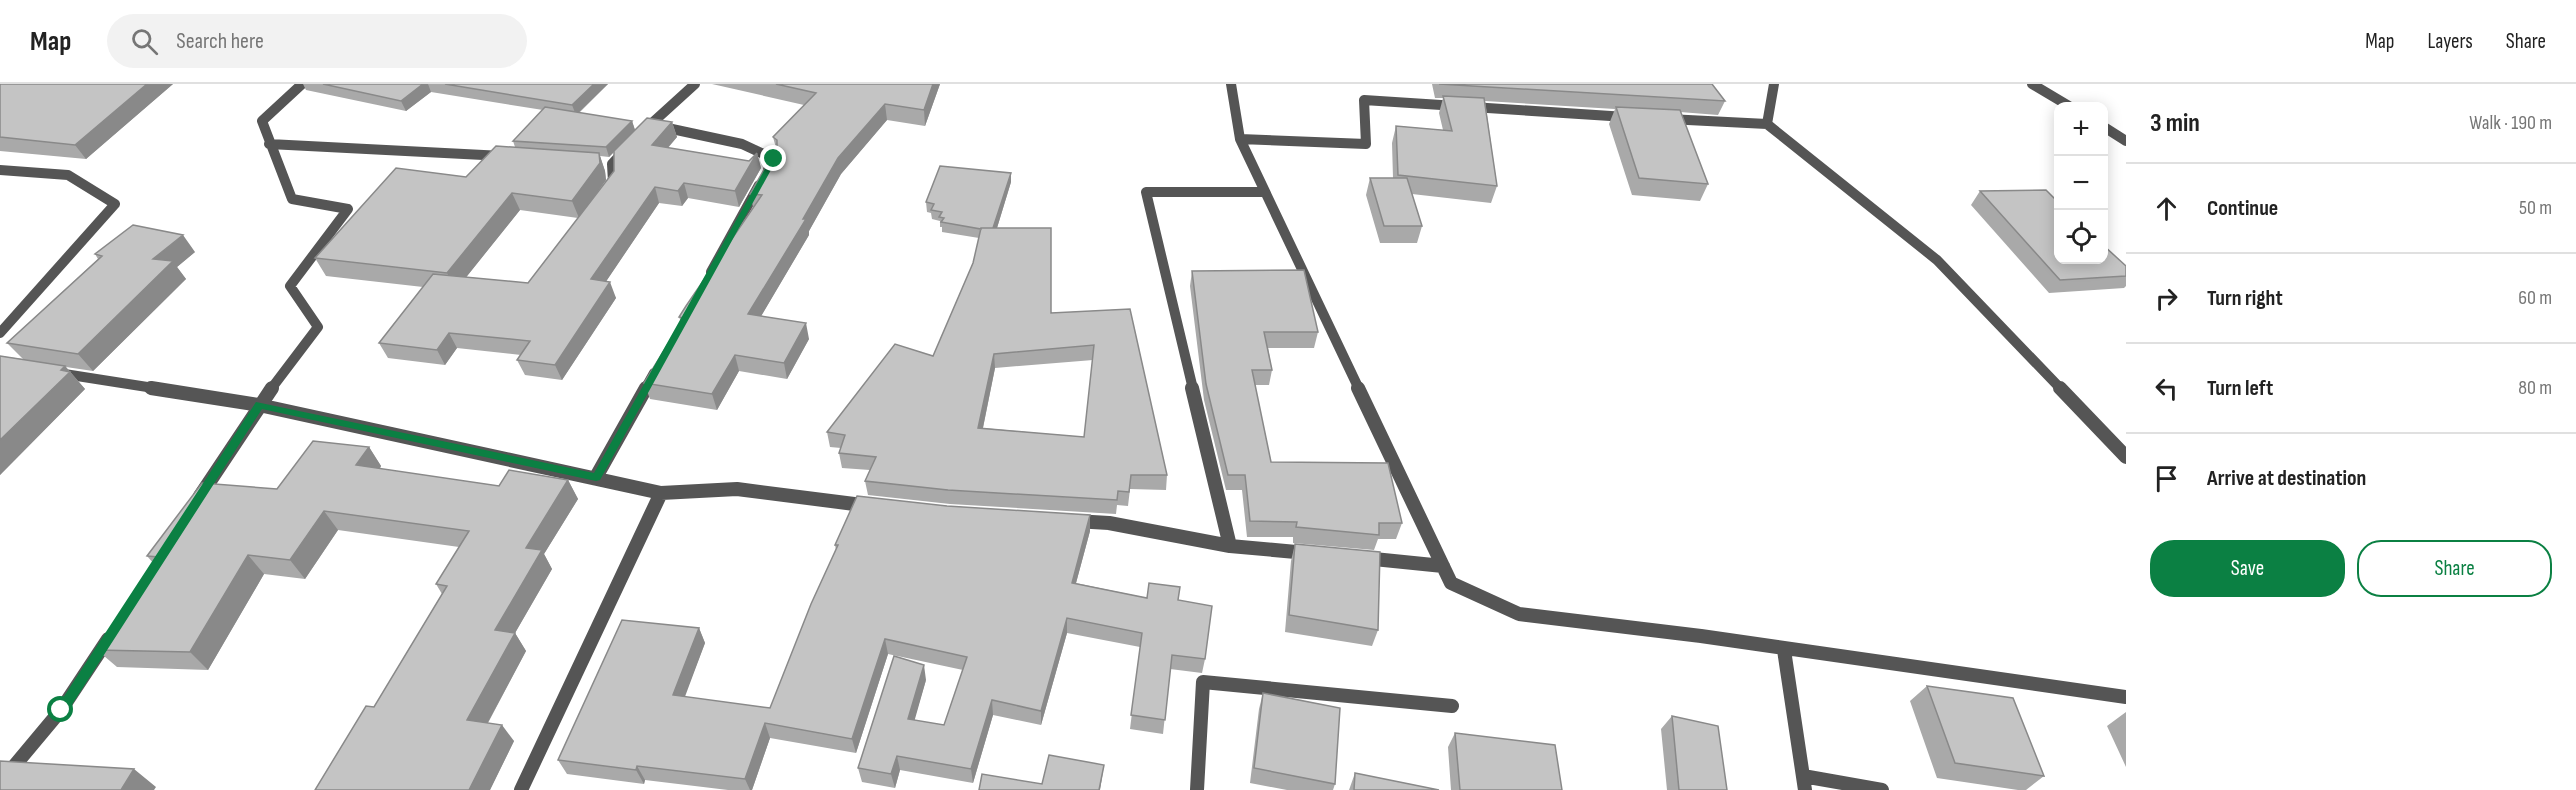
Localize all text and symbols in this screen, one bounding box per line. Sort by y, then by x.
search box [107,14,527,68]
text: Map [30,25,71,58]
icon: search [128,25,161,58]
text: Search here [176,28,264,55]
text: Map [2365,29,2394,54]
text: Layers [2427,29,2473,54]
text: Share [2506,29,2546,54]
map controls [2054,102,2108,264]
button: + [2054,102,2108,156]
text: 3 min [2150,108,2200,139]
text: Walk · 190 m [2469,111,2552,135]
route end [760,145,786,171]
button: − [2054,156,2108,210]
icon: ahead [2150,192,2183,225]
text: Continue [2207,195,2278,222]
text: 50 m [2519,196,2552,220]
button: locate [2054,210,2108,264]
icon: right [2150,282,2183,315]
text: Turn right [2207,285,2283,312]
text: 60 m [2518,286,2552,310]
icon: left [2150,372,2183,405]
text: Turn left [2207,375,2273,402]
text: 80 m [2518,376,2552,400]
icon: arrive [2150,462,2183,495]
text: Arrive at destination [2207,465,2366,492]
button: Save [2150,540,2345,597]
button: Share [2357,540,2552,597]
route start [47,696,73,722]

